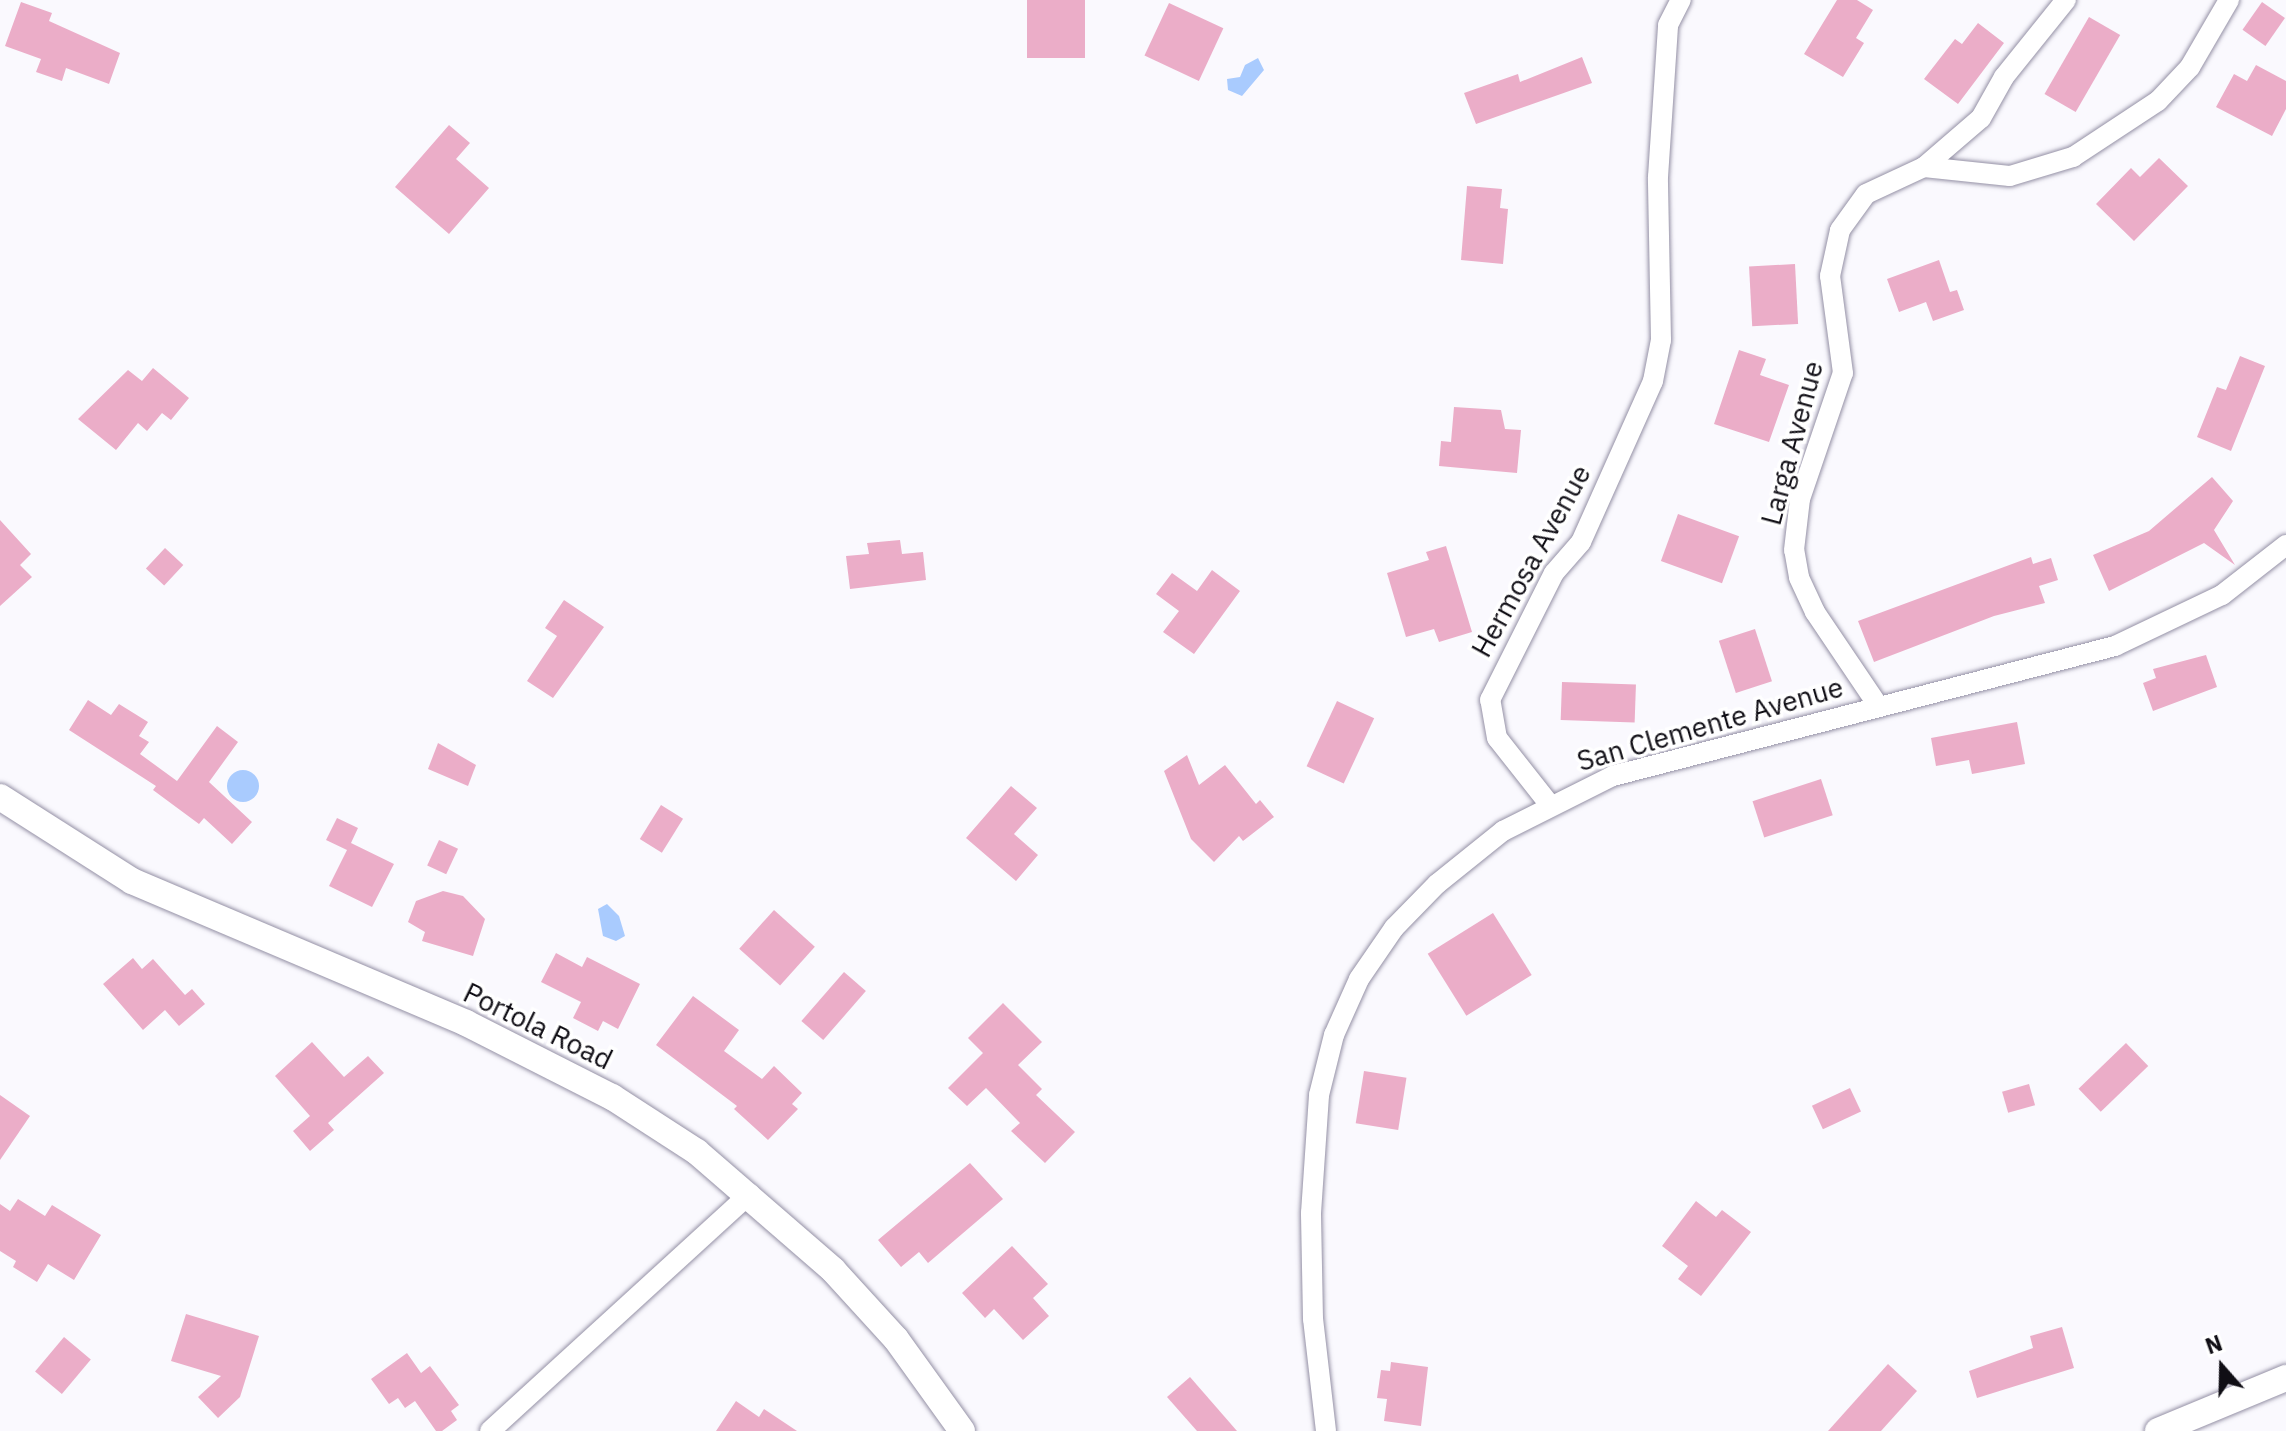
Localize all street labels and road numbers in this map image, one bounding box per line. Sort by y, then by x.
street label: Larga Avenue [1754,357,1830,529]
street label: Hermosa Avenue [1464,459,1598,663]
street label: San Clemente Avenue [1573,670,1847,778]
street label: Portola Road [458,976,618,1076]

